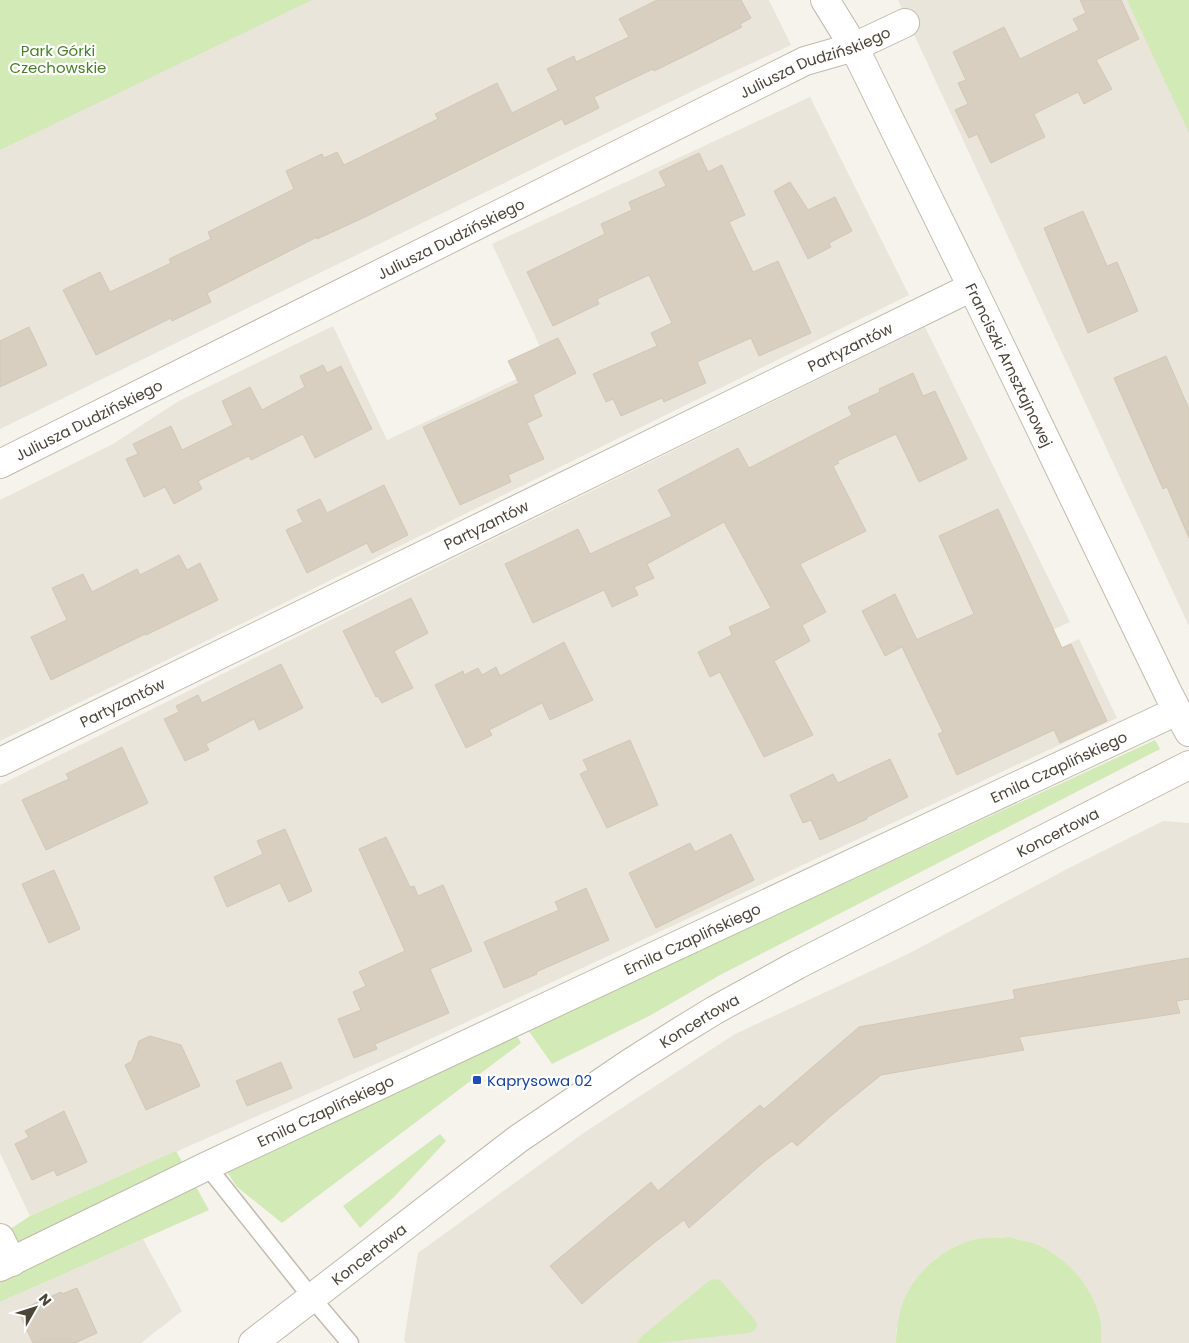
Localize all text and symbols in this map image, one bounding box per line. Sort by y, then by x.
street label: Juliusza Dudzińskiego [736,21,894,103]
park label: Park Górki Czechowskie [10,40,106,78]
street label: Juliusza Dudzińskiego [373,193,528,284]
street label: Franciszki Arnsztajnowej [961,279,1058,450]
street label: Partyzantów [804,317,897,376]
street label: Juliusza Dudzińskiego [11,374,166,465]
street label: Partyzantów [440,494,533,554]
street label: Partyzantów [76,672,169,732]
street label: Emila Czaplińskiego [987,725,1130,808]
street label: Koncertowa [1013,802,1102,862]
street label: Emila Czaplińskiego [620,897,764,980]
street label: Koncertowa [655,988,743,1052]
street label: Emila Czaplińskiego [253,1069,397,1152]
place label: Kaprysowa 02 [487,1070,592,1091]
marker: Kaprysowa 02 [471,1074,483,1086]
street label: Koncertowa [327,1218,411,1290]
north arrow [10,1283,60,1333]
text: N [34,1289,56,1310]

